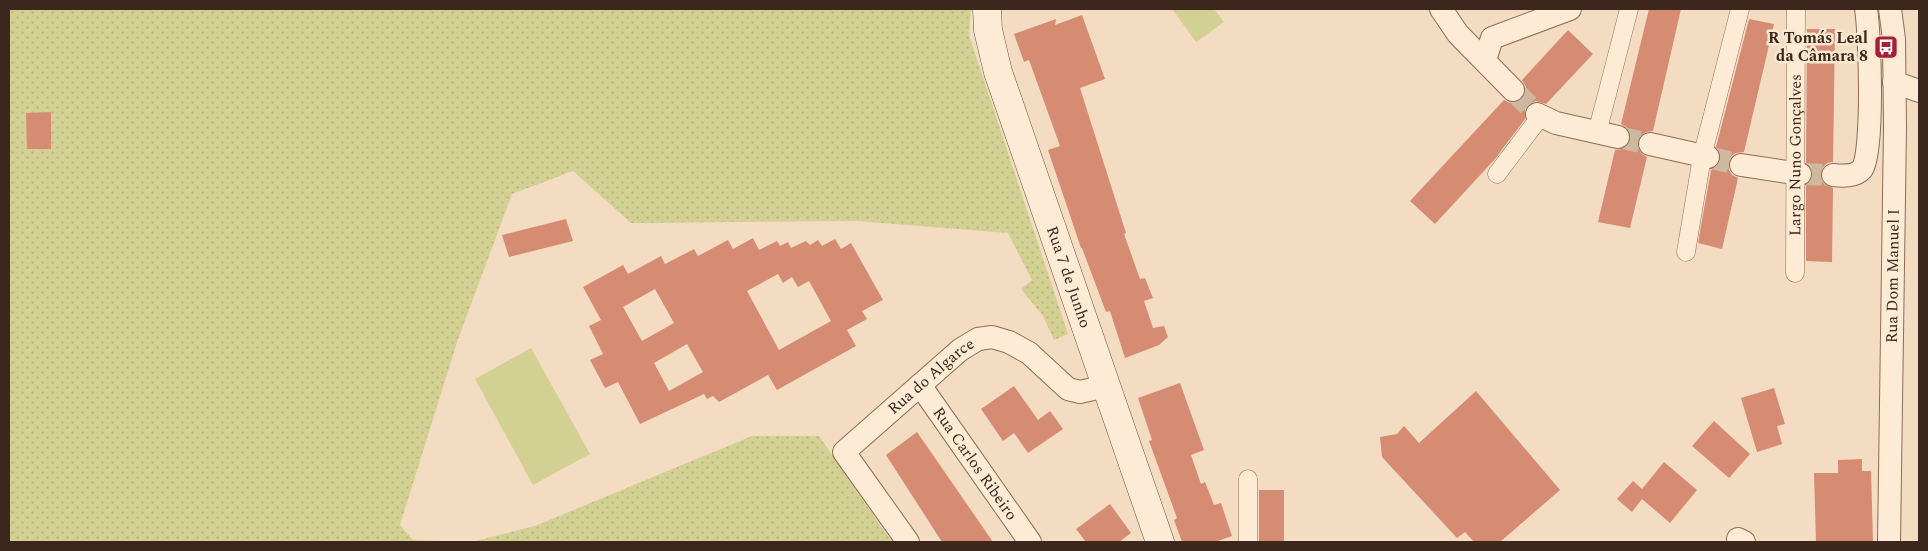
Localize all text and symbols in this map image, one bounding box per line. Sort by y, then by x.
place label: R Tomás Leal da Câmara 8 [1768,26,1868,68]
bus stop icon: R Tomás Leal da Câmara 8 [1873,34,1899,60]
street label: Largo Nuno Gonçalves [1783,74,1808,236]
street label: Rua Dom Manuel I [1880,209,1906,343]
street label: Rua 7 de Junho [1040,223,1097,331]
street label: Rua do Algarce [882,332,979,420]
street label: Rua Carlos Ribeiro [927,402,1023,525]

